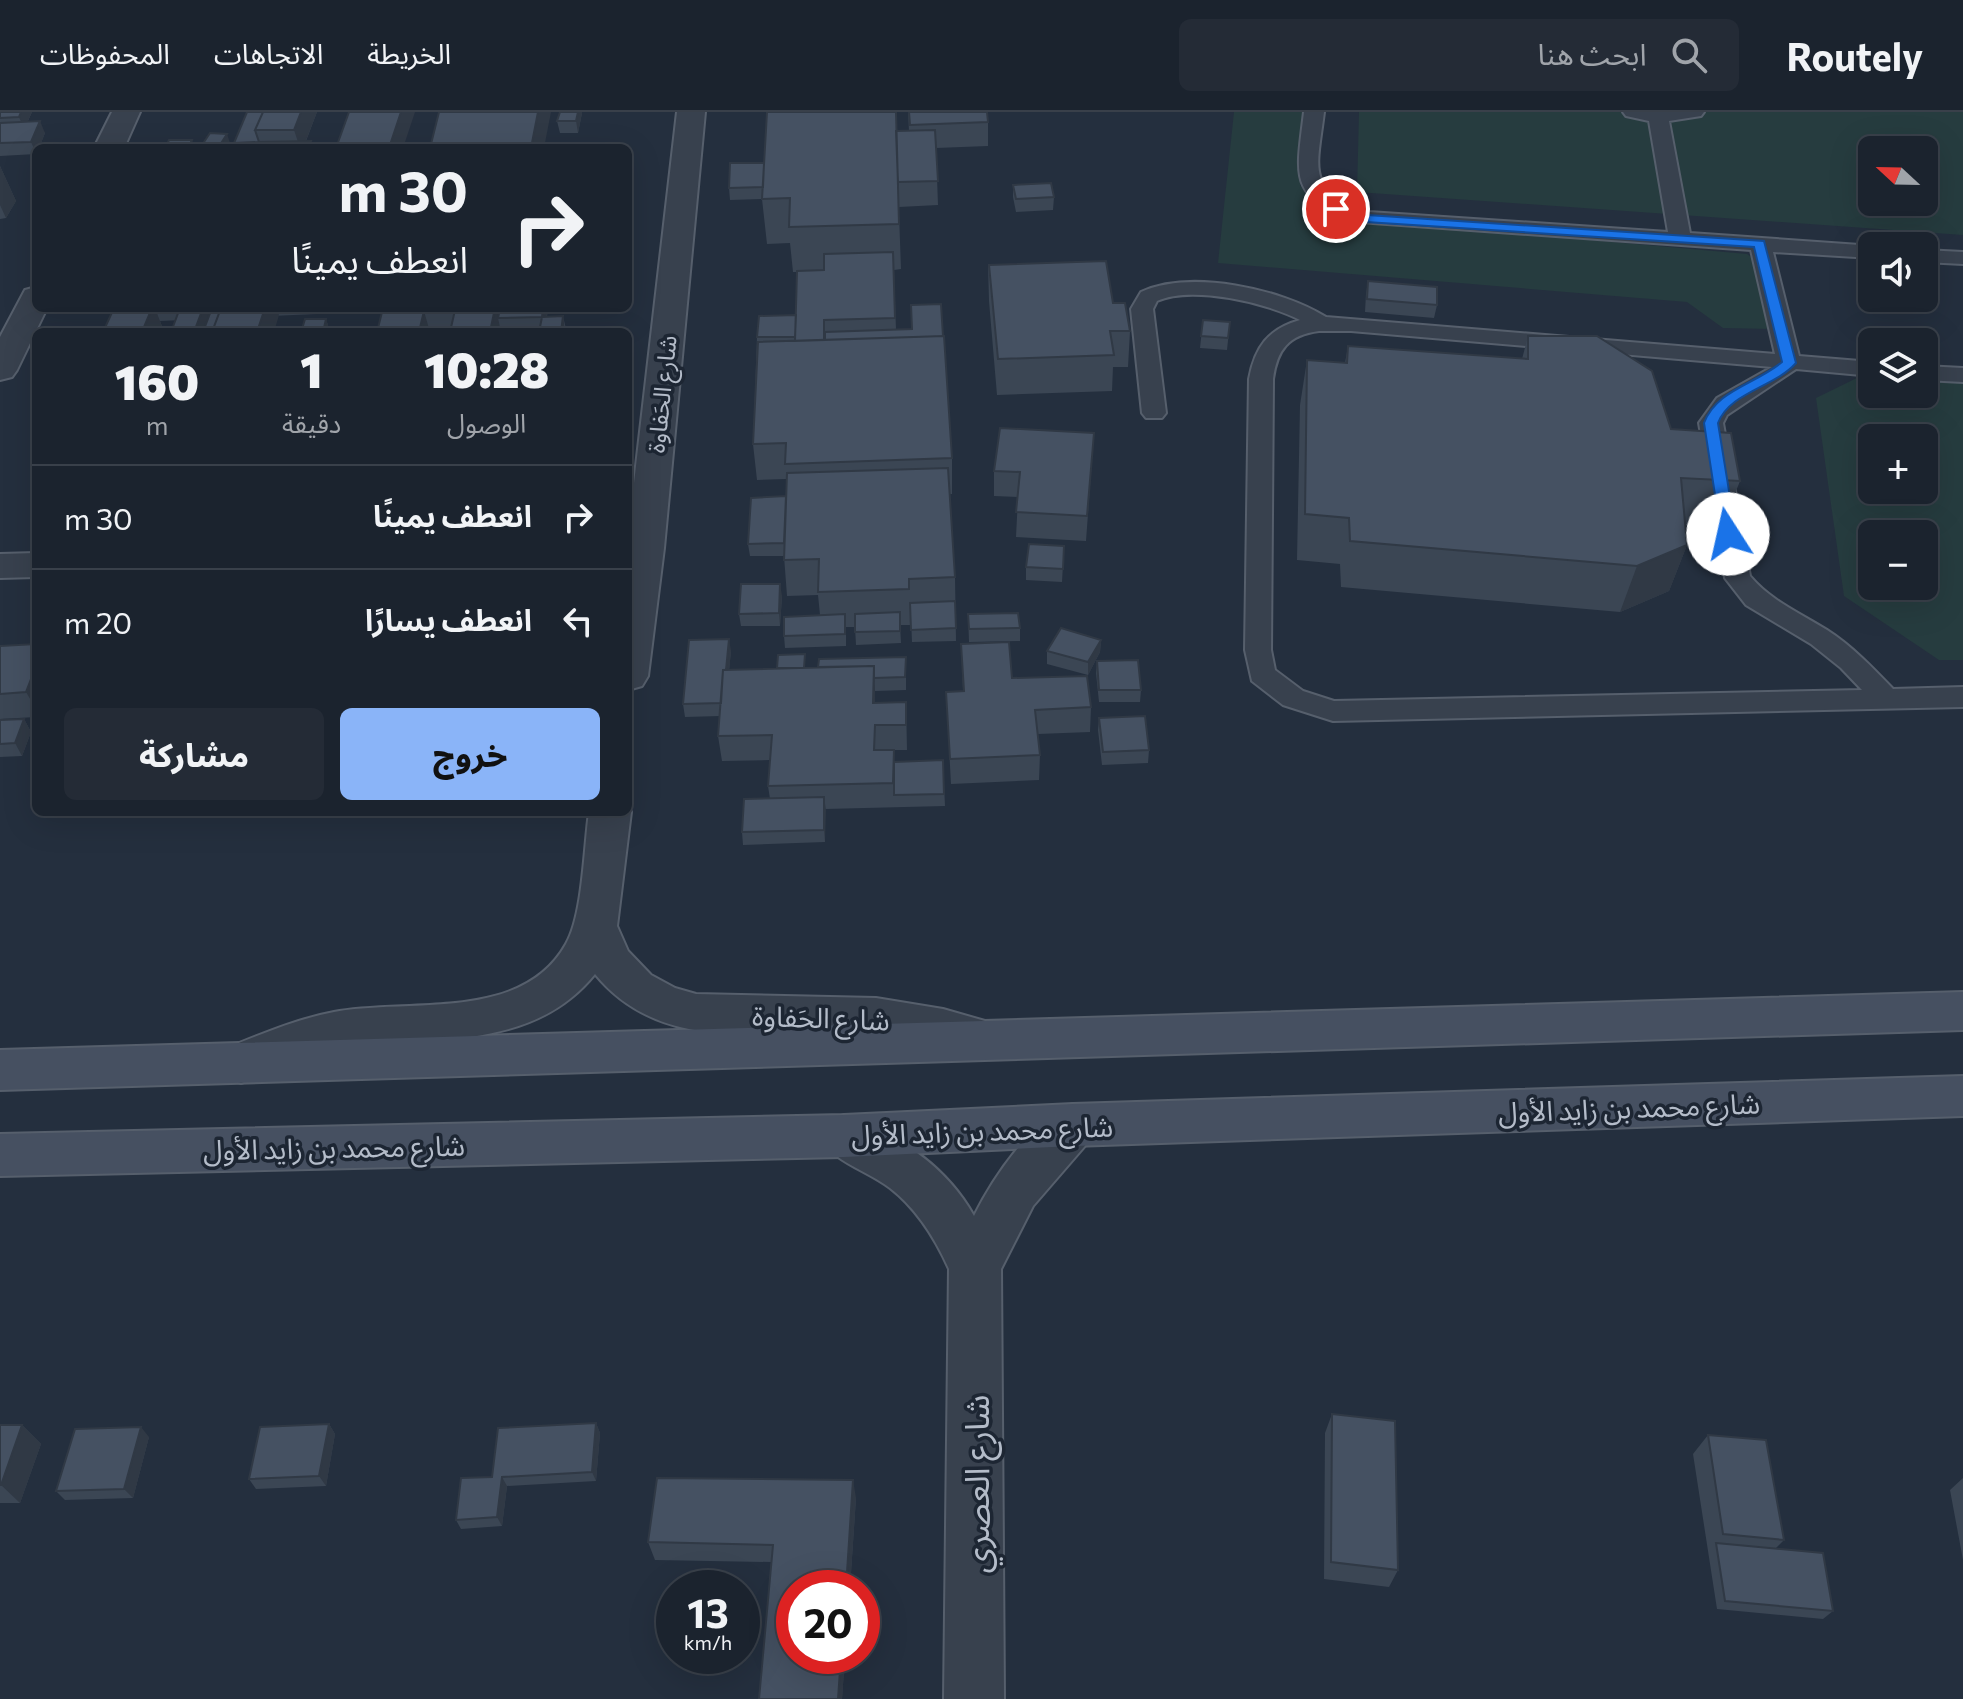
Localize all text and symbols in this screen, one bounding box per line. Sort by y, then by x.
search box [1179,19,1739,91]
text: Routely [1787,32,1923,79]
icon: search [1667,33,1711,77]
text: ابحث هنا [1537,34,1647,71]
text: المحفوظات [40,36,170,70]
text: الاتجاهات [214,36,323,70]
text: الخريطة [367,36,451,70]
north arrow [1858,136,1938,216]
map controls [1858,136,1938,600]
text: 30 m [339,155,468,224]
pin [1302,175,1370,243]
icon: right [496,176,600,280]
icon: arrive [1314,187,1358,231]
button: sound [1858,232,1938,312]
text: انعطف يمينًا [291,236,468,280]
button: layers [1858,328,1938,408]
street label: شارع الحَفاوة [640,334,686,455]
text: 1 [300,339,323,398]
text: 10:28 [424,339,549,398]
text: 160 [115,351,199,410]
text: دقيقة [282,407,341,438]
text: الوصول [447,407,526,438]
text: m [146,409,168,440]
button: + [1858,424,1938,504]
position arrow [1686,492,1770,576]
icon: right [556,495,600,539]
text: انعطف يمينًا [373,496,532,533]
text: 30 m [64,499,133,536]
button: − [1858,520,1938,600]
icon: left [556,599,600,643]
text: انعطف يسارًا [365,600,532,637]
text: 20 m [64,603,132,640]
button: مشاركة [64,708,324,800]
button: خروج [340,708,600,800]
street label: شارع الحَفاوة [751,998,890,1041]
street label: شارع محمد بن زايد الأول [1497,1085,1761,1134]
street label: شارع محمد بن زايد الأول [850,1108,1114,1157]
street label: شارع محمد بن زايد الأول [203,1128,465,1171]
street label: شارع العصري [954,1395,1003,1574]
speed limit sign: 20 [776,1570,880,1674]
text: 13 [687,1587,729,1636]
text: km/h [684,1630,732,1654]

